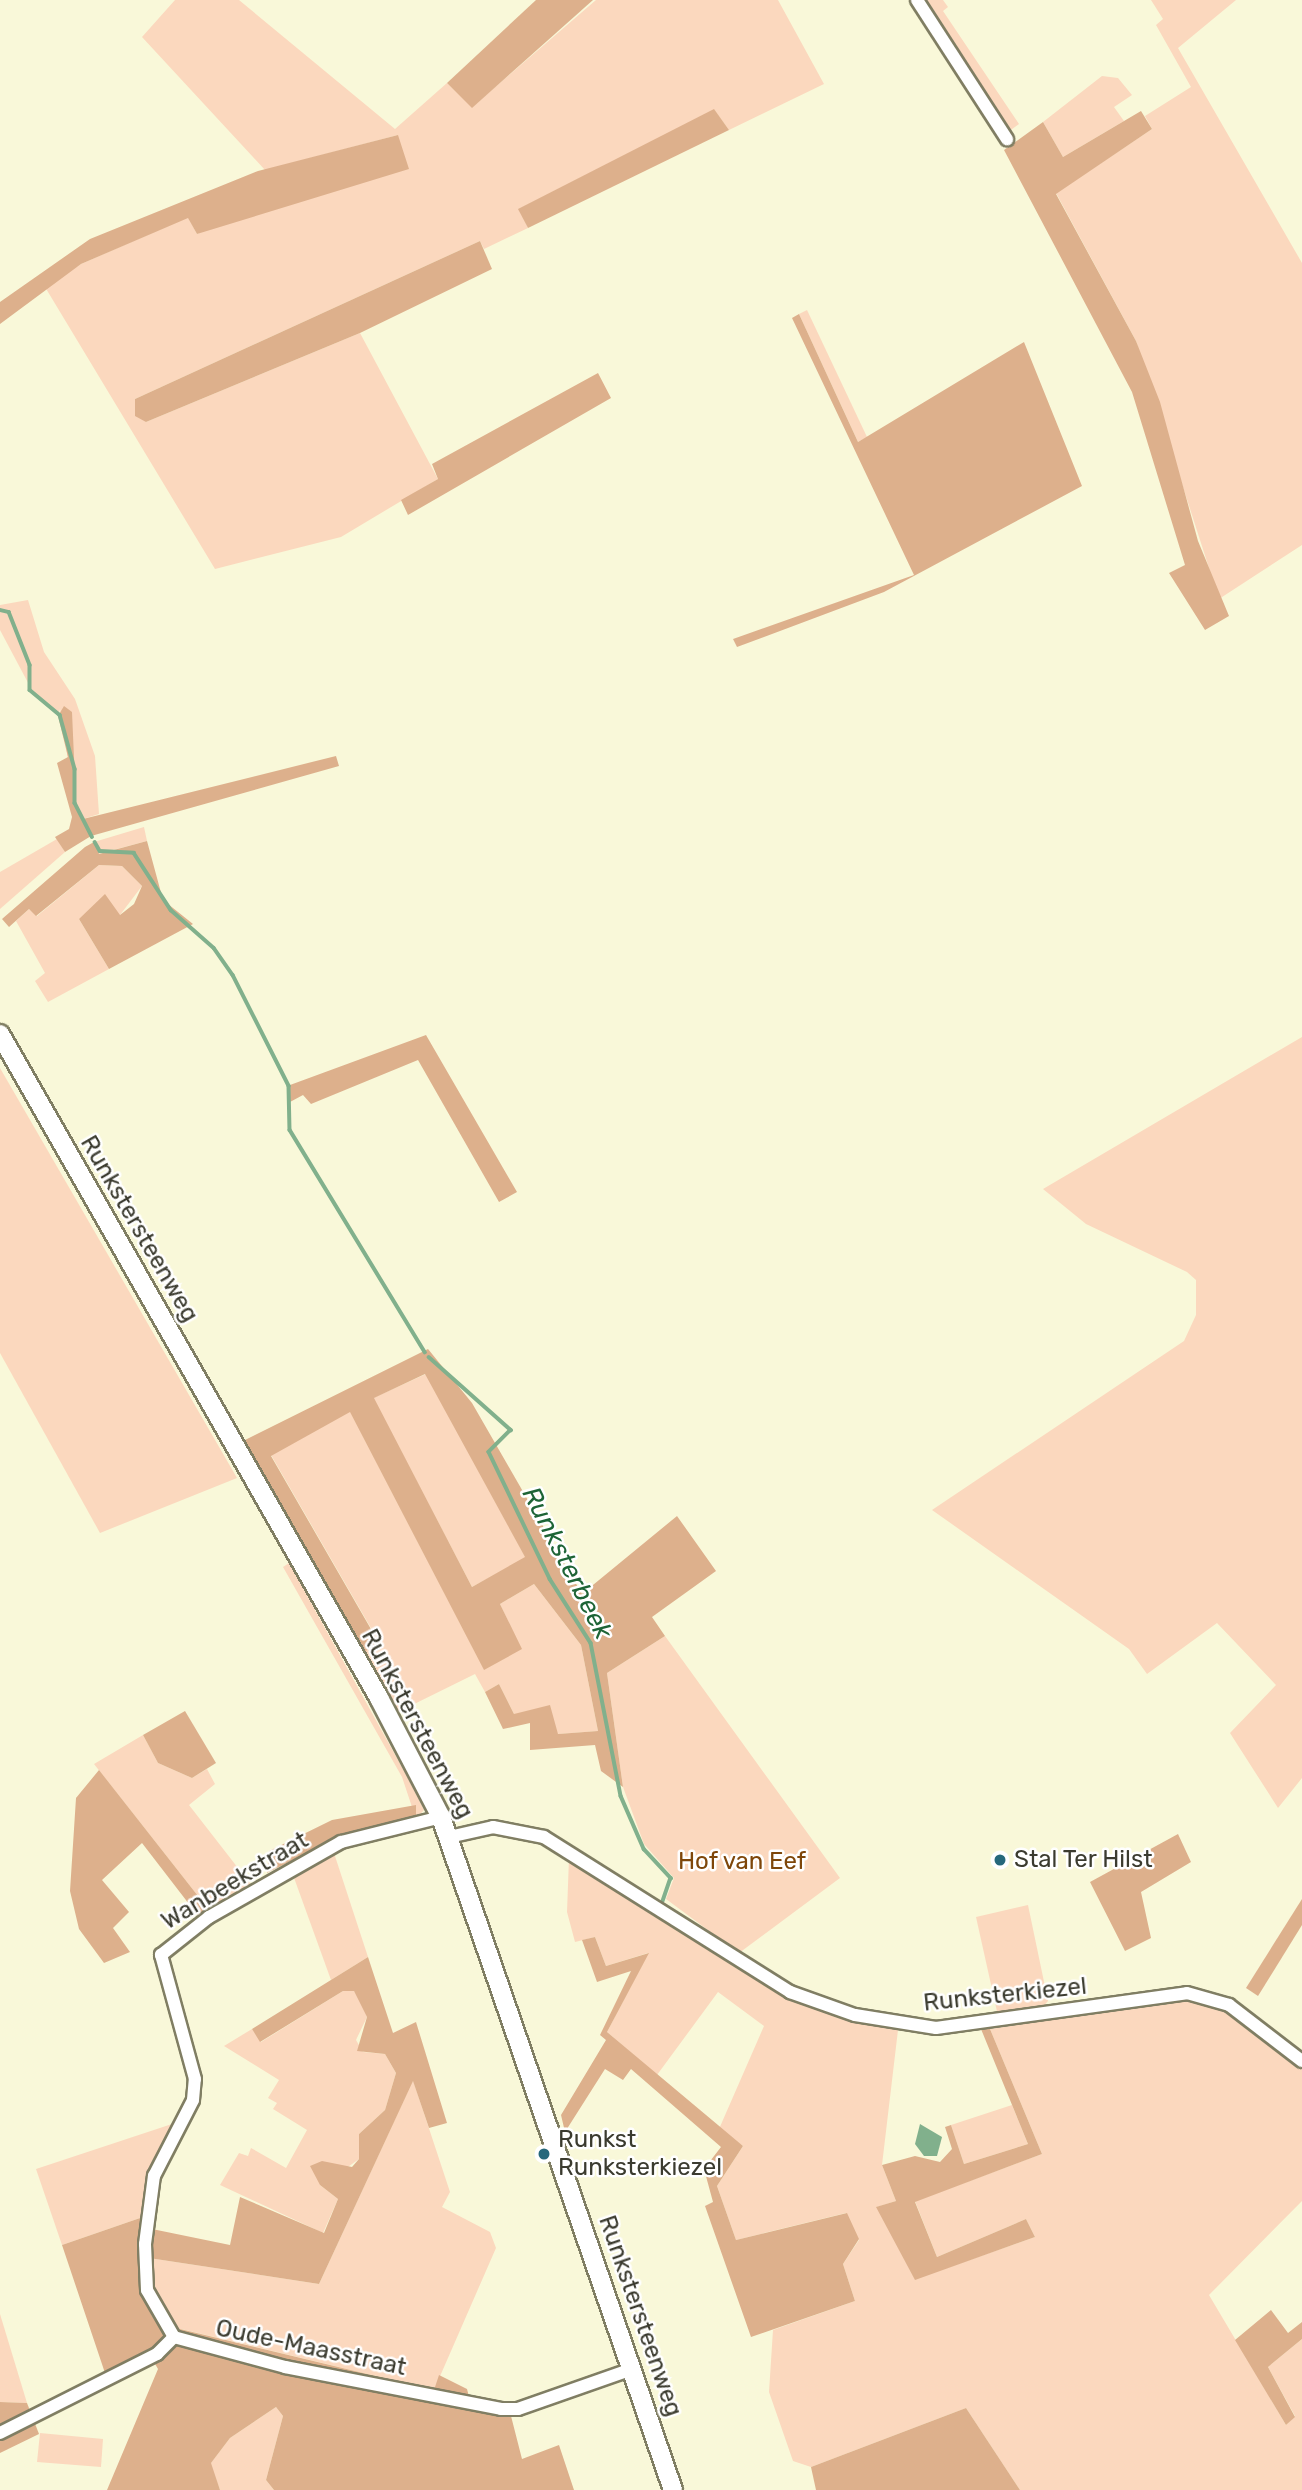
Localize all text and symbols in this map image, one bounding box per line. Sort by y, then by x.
street label: Runkstersteenweg [74,1131,204,1327]
water label: Runksterbeek [515,1481,619,1645]
street label: Runkstersteenweg [355,1624,479,1824]
street label: Wanbeekstraat [156,1826,314,1936]
place label: Stal Ter Hilst [1014,1846,1154,1874]
park label: Hof van Eef [677,1848,807,1876]
marker: Stal Ter Hilst [992,1852,1008,1868]
street label: Runksterkiezel [922,1972,1088,2018]
place label: Runkst Runksterkiezel [558,2126,722,2182]
marker: Runkst Runksterkiezel [536,2146,552,2162]
street label: Runkstersteenweg [592,2212,688,2420]
street label: Oude-Maasstraat [213,2314,409,2382]

